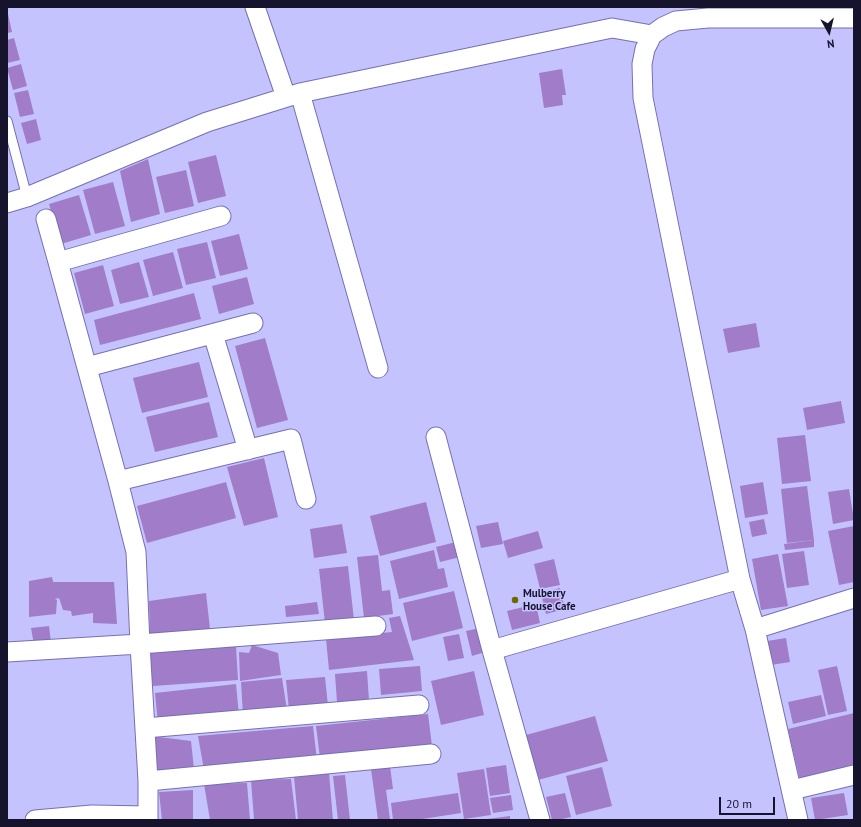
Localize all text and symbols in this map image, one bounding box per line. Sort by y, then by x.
north arrow [809,12,849,52]
text: N [826,36,835,51]
place label: Mulberry House Cafe [523,587,576,613]
marker: Mulberry House Cafe [510,595,520,605]
scale bar [721,789,777,815]
text: 20 m [726,796,752,811]

